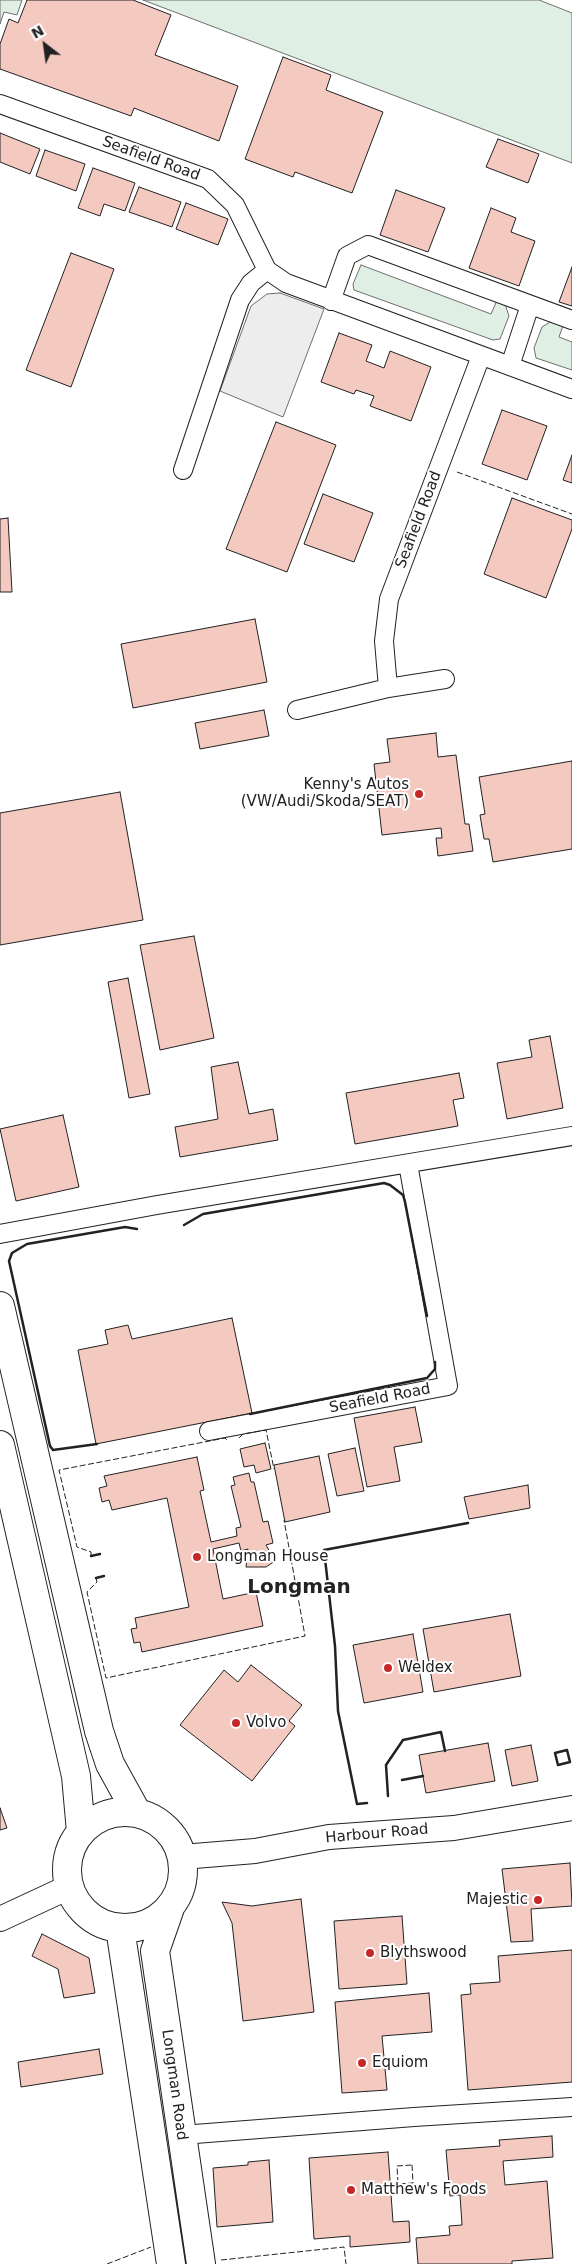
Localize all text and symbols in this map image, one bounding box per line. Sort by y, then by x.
north arrow [20,20,70,70]
text: N [28,22,47,42]
street label: Seafield Road [100,133,202,185]
street label: Seafield Road [392,469,446,571]
place label: Kenny's Autos (VW/Audi/Skoda/SEAT) [241,776,409,811]
marker: Kenny's Autos (VW/Audi/Skoda/SEAT) [413,788,425,800]
street label: Seafield Road [328,1380,432,1418]
place label: Longman House [207,1548,328,1566]
marker: Longman House [191,1551,203,1563]
district label: Longman [247,1576,351,1600]
place label: Weldex [398,1659,453,1677]
marker: Weldex [382,1662,394,1674]
place label: Volvo [246,1714,286,1732]
marker: Volvo [230,1717,242,1729]
street label: Harbour Road [325,1821,429,1847]
place label: Majestic [466,1891,528,1909]
marker: Majestic [532,1894,544,1906]
place label: Blythswood [380,1944,467,1962]
marker: Blythswood [364,1947,376,1959]
street label: Longman Road [157,2028,191,2142]
place label: Equiom [372,2054,428,2072]
marker: Equiom [356,2057,368,2069]
place label: Matthew's Foods [361,2181,486,2199]
marker: Matthew's Foods [345,2184,357,2196]

